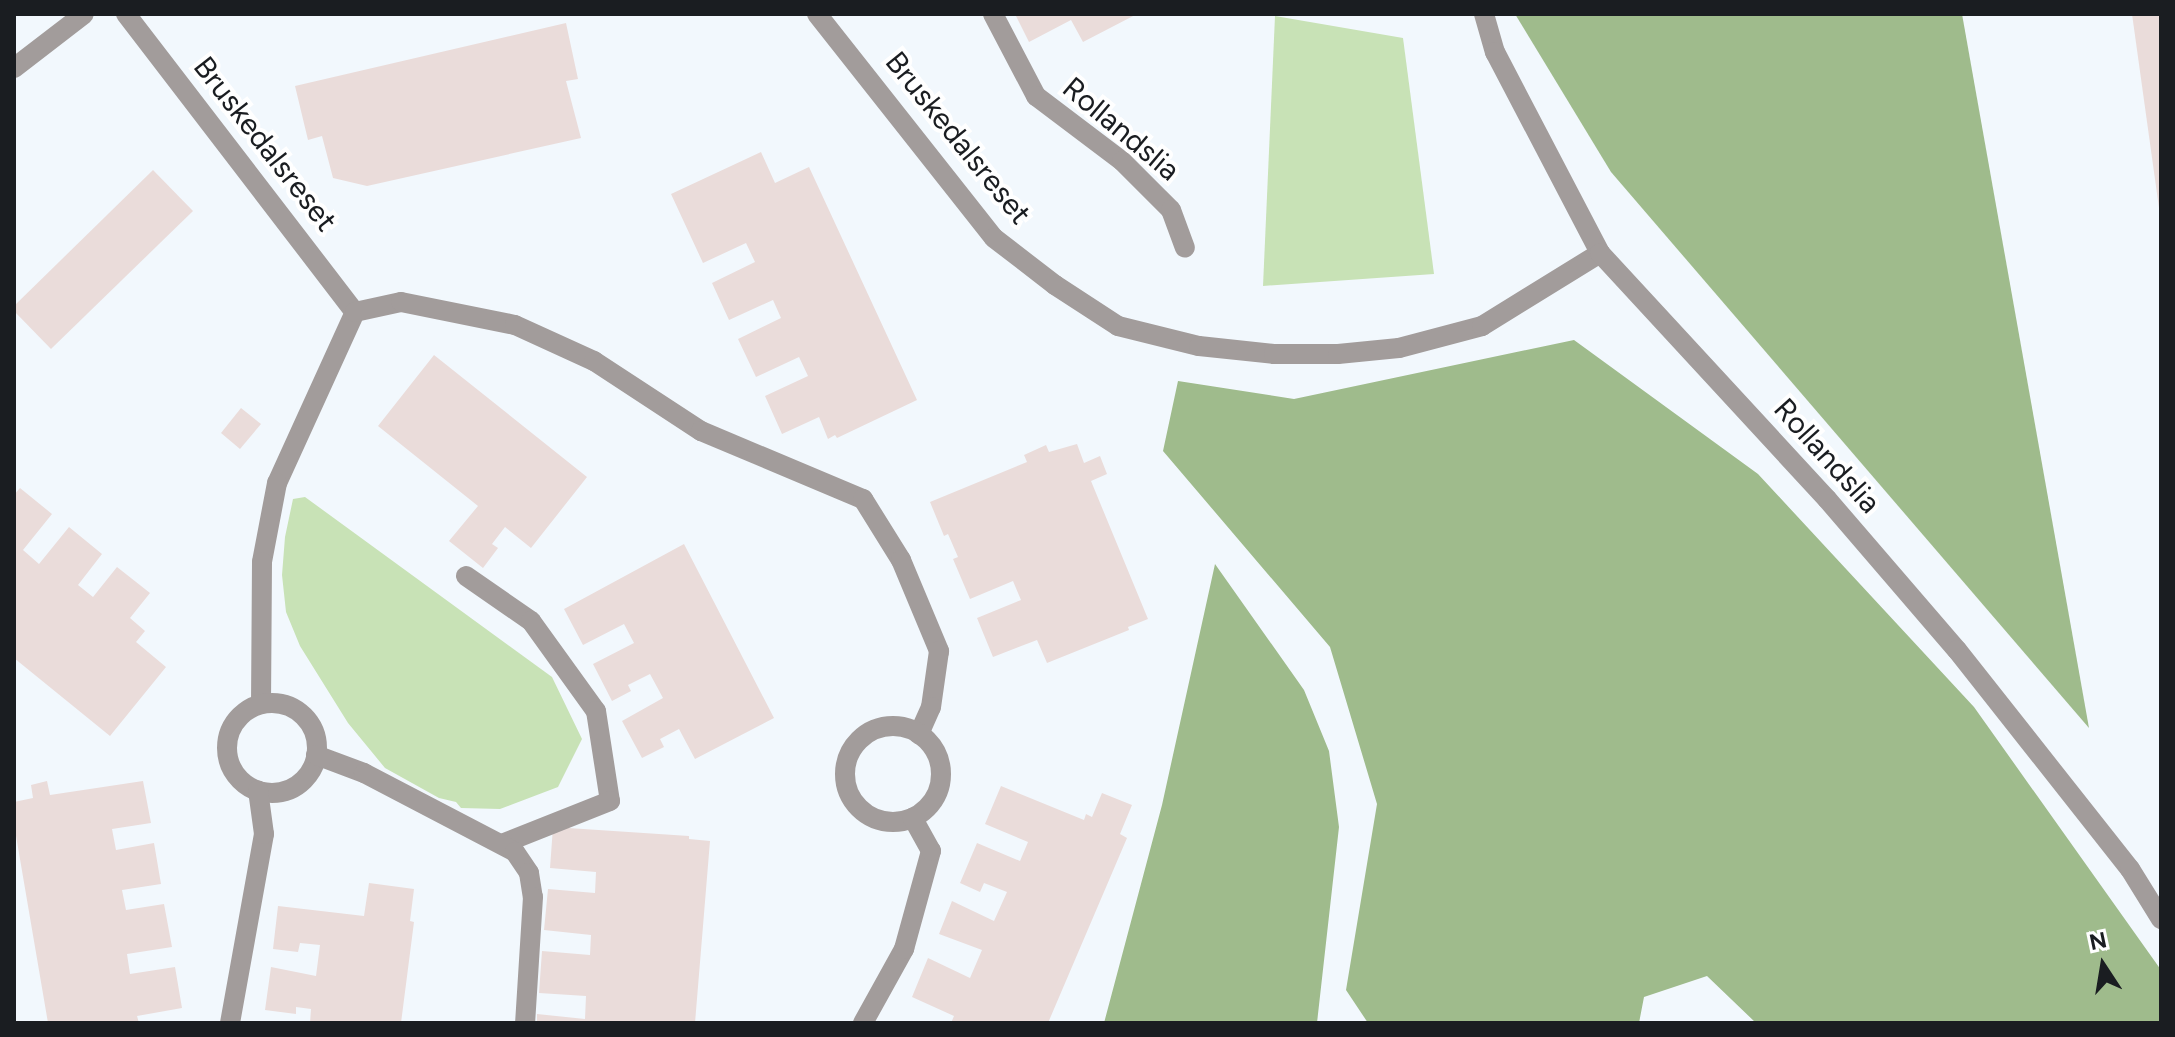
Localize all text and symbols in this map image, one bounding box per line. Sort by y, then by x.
street label: Bruskedalsreset [877,44,1039,232]
street label: Bruskedalsreset [186,50,344,238]
street label: Rollandslia [1055,70,1187,188]
street label: Rollandslia [1766,391,1888,521]
north arrow [2063,925,2143,1005]
text: N [2087,926,2109,956]

